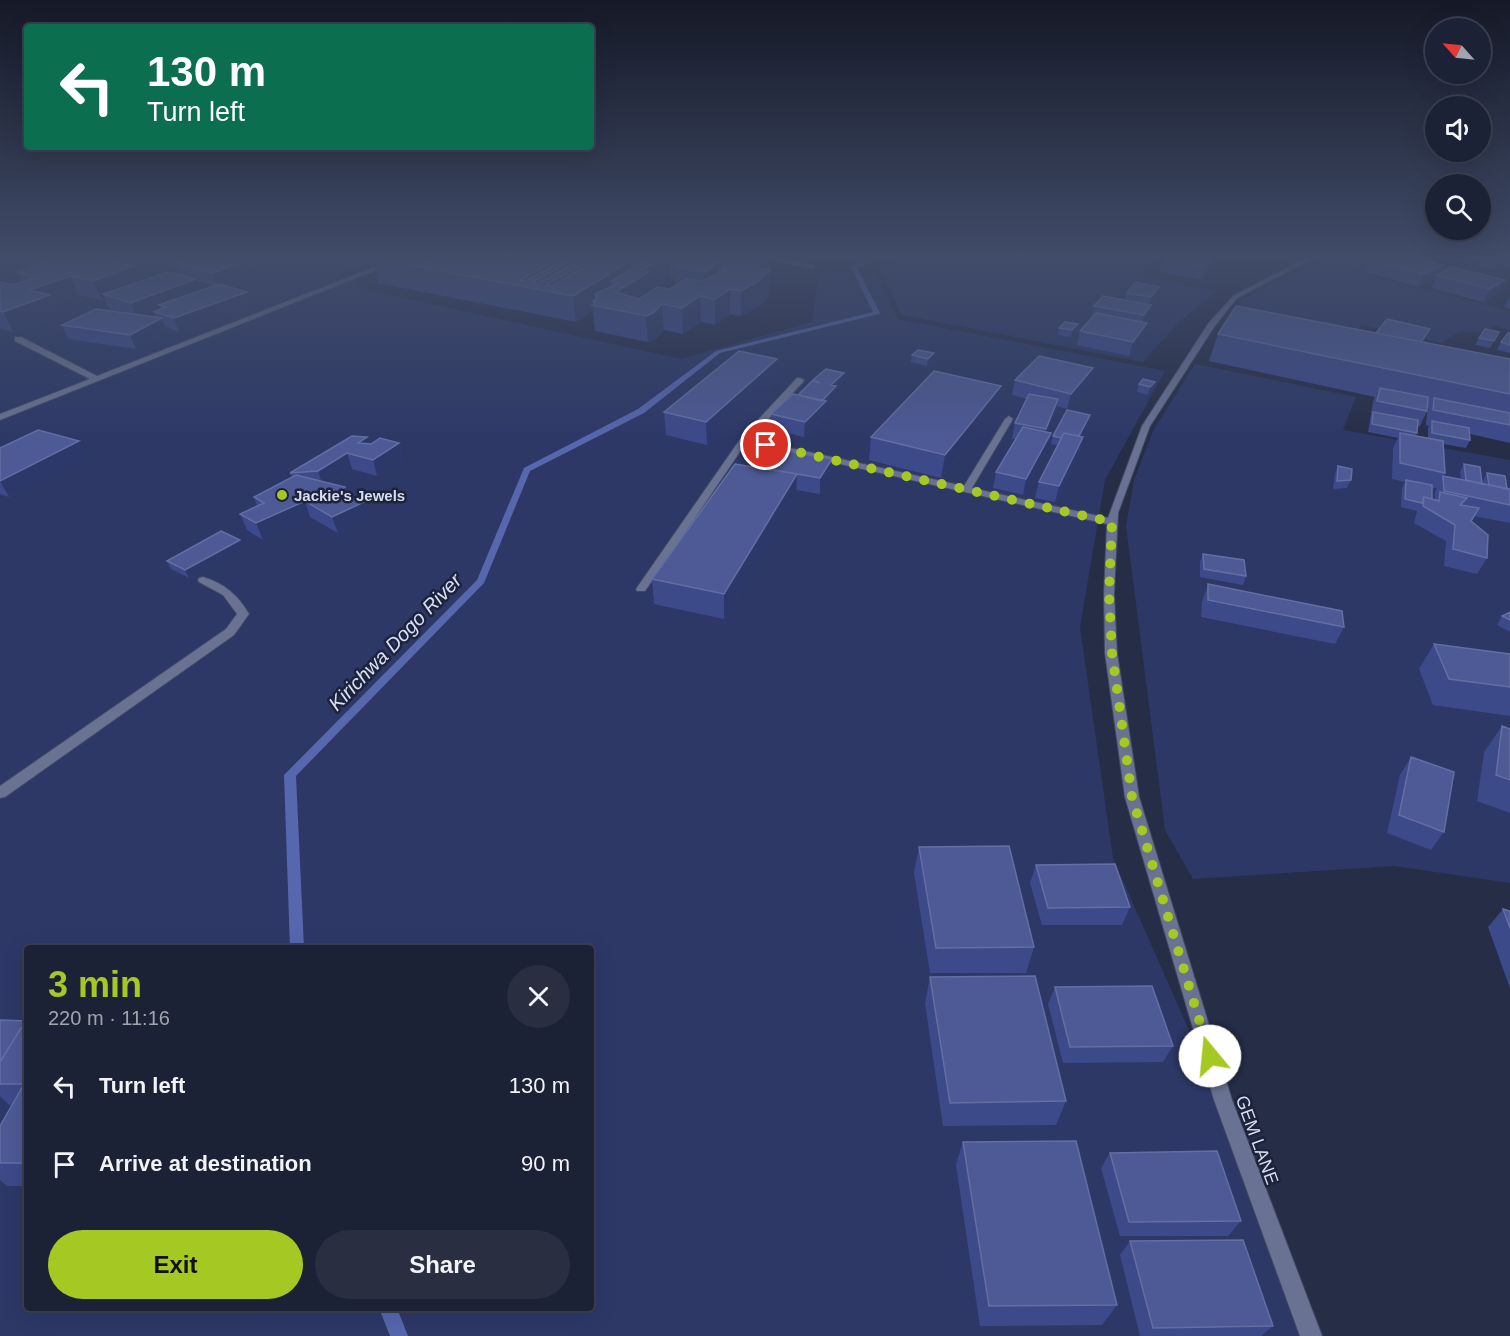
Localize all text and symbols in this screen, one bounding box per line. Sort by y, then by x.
north arrow [1425,18,1491,84]
map controls [1425,18,1491,240]
icon: left [48,48,126,126]
text: 130 m [147,48,266,95]
button: sound [1425,96,1491,162]
text: Turn left [147,97,245,127]
button: search [1425,174,1491,240]
pin [740,419,791,470]
icon: arrive [749,428,782,461]
place label: Jackie's Jewels [294,487,405,504]
marker: Jackie's Jewels [275,488,289,502]
water label: Kirichwa Dogo River [324,568,467,715]
text: 3 min [48,964,142,1005]
button: close [507,965,570,1028]
text: 220 m · 11:16 [48,1007,170,1029]
position arrow [1178,1024,1242,1088]
icon: left [48,1070,81,1103]
text: Turn left [99,1073,185,1098]
text: 130 m [509,1073,570,1098]
street label: GEM LANE [1232,1093,1282,1187]
icon: arrive [48,1148,81,1181]
text: Arrive at destination [99,1151,312,1176]
text: 90 m [521,1151,570,1176]
button: Exit [48,1230,303,1299]
button: Share [315,1230,570,1299]

